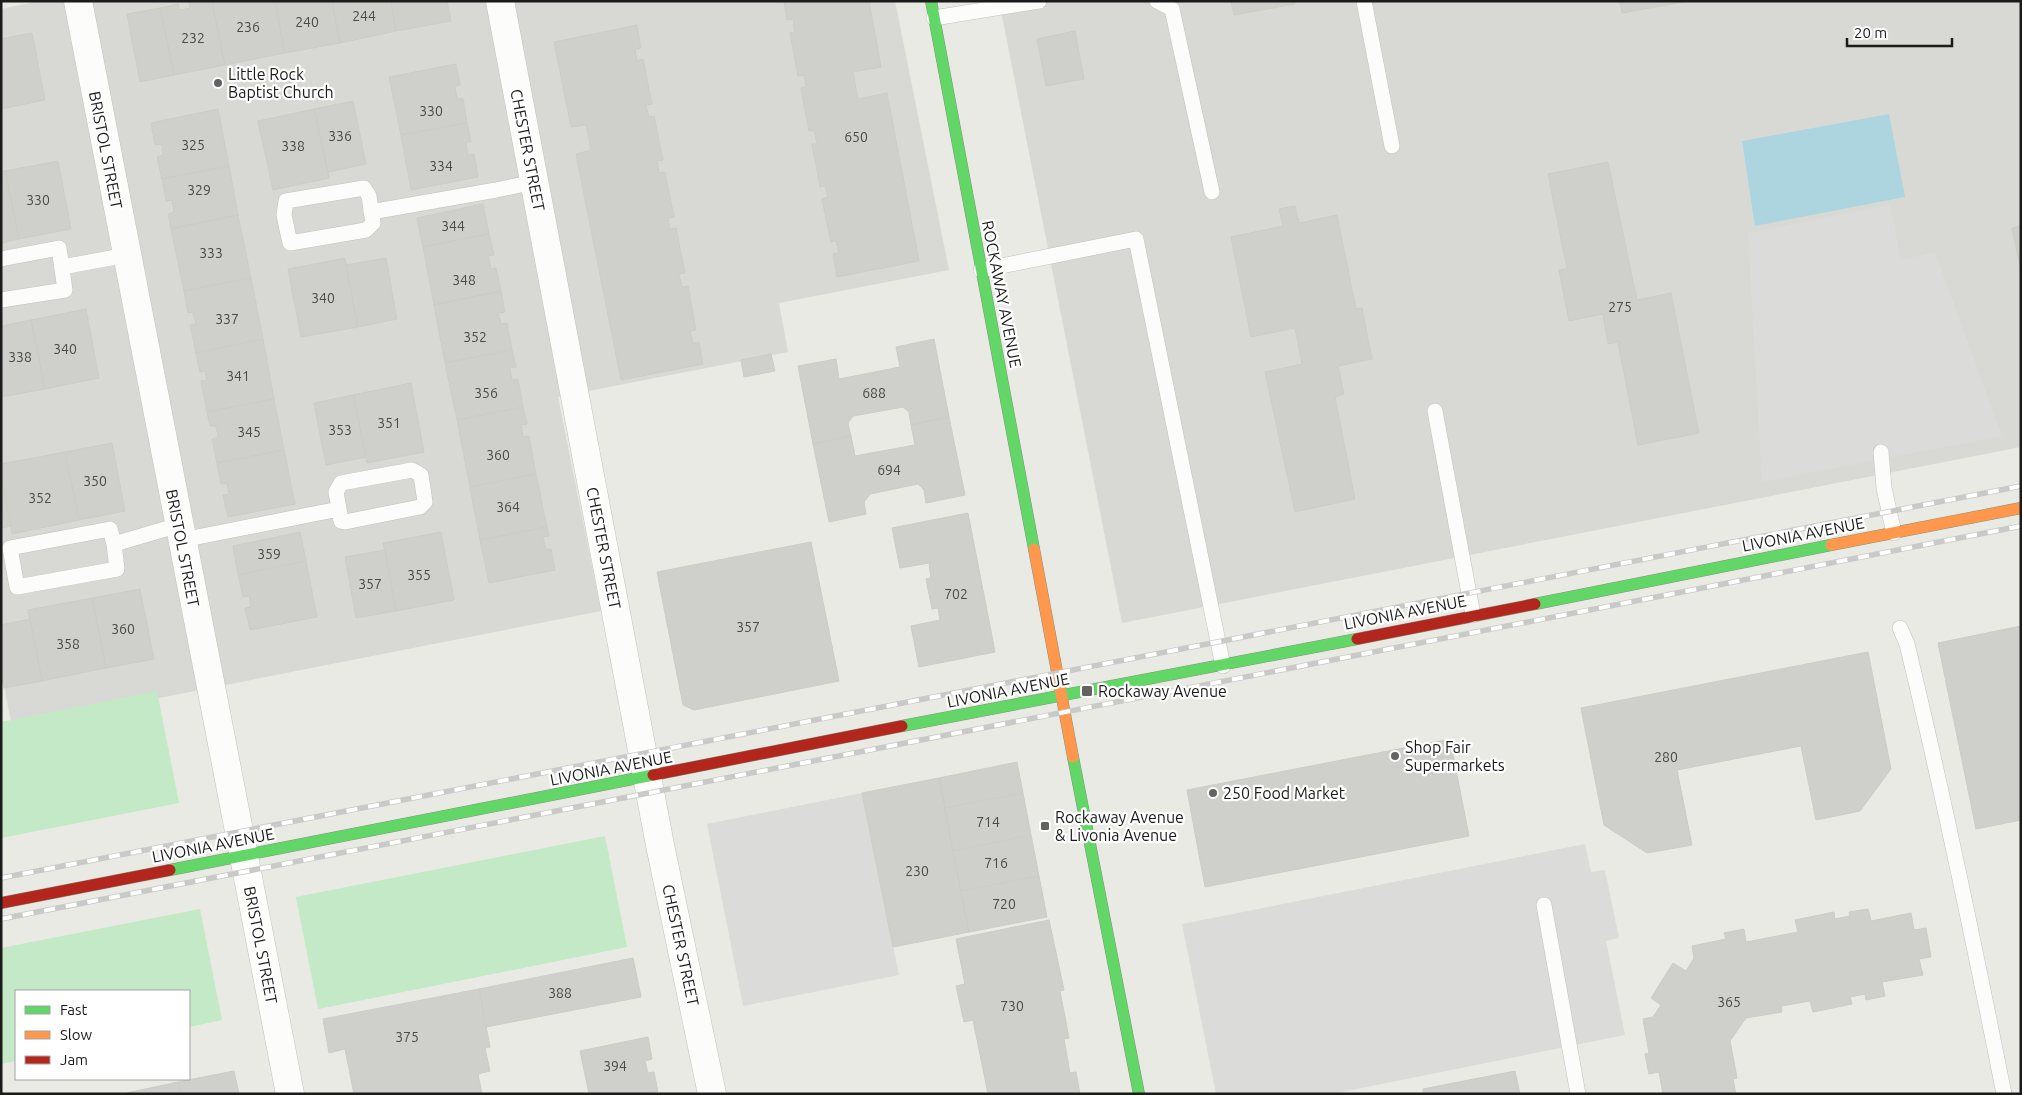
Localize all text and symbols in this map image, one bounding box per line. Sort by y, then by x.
house number: 244 [352,8,376,24]
house number: 240 [295,14,319,30]
scale bar [1847,15,1952,47]
house number: 236 [236,19,260,35]
text: 20 m [1854,24,1887,41]
house number: 232 [181,30,205,46]
place label: Little Rock Baptist Church [228,65,334,101]
marker: Little Rock Baptist Church [212,77,224,89]
street label: CHESTER STREET [507,87,549,213]
street label: BRISTOL STREET [86,90,126,210]
house number: 330 [419,103,443,119]
house number: 336 [328,128,352,144]
house number: 650 [844,129,868,145]
house number: 325 [181,137,205,153]
house number: 338 [281,138,305,154]
house number: 334 [429,158,453,174]
house number: 329 [187,182,211,198]
house number: 330 [26,192,50,208]
house number: 344 [441,218,465,234]
street label: ROCKAWAY AVENUE [979,219,1025,369]
house number: 333 [199,245,223,261]
house number: 348 [452,272,476,288]
house number: 340 [311,290,335,306]
house number: 275 [1608,299,1632,315]
house number: 337 [215,311,239,327]
house number: 352 [463,329,487,345]
house number: 340 [53,341,77,357]
house number: 338 [8,349,32,365]
house number: 341 [226,368,250,384]
house number: 356 [474,385,498,401]
house number: 688 [862,385,886,401]
house number: 351 [377,415,401,431]
house number: 353 [328,422,352,438]
house number: 345 [237,424,261,440]
house number: 360 [486,447,510,463]
house number: 694 [877,462,901,478]
house number: 350 [83,473,107,489]
street label: CHESTER STREET [583,485,625,611]
street label: BRISTOL STREET [163,488,203,608]
house number: 352 [28,490,52,506]
house number: 364 [496,499,520,515]
street label: LIVONIA AVENUE [1740,513,1866,555]
house number: 359 [257,546,281,562]
house number: 355 [407,567,431,583]
house number: 357 [358,576,382,592]
house number: 702 [944,586,968,602]
street label: LIVONIA AVENUE [1342,591,1468,633]
house number: 357 [736,619,760,635]
house number: 360 [111,621,135,637]
house number: 358 [56,636,80,652]
street label: LIVONIA AVENUE [945,669,1071,711]
place label: Rockaway Avenue [1098,682,1227,700]
marker: Rockaway Avenue [1080,684,1094,698]
place label: Shop Fair Supermarkets [1405,738,1505,774]
street label: LIVONIA AVENUE [548,747,674,789]
house number: 280 [1654,749,1678,765]
marker: Shop Fair Supermarkets [1389,750,1401,762]
place label: 250 Food Market [1223,784,1346,802]
marker: 250 Food Market [1207,787,1219,799]
place label: Rockaway Avenue & Livonia Avenue [1055,808,1184,844]
house number: 714 [976,814,1000,830]
marker: Rockaway Avenue & Livonia Avenue [1039,820,1051,832]
street label: LIVONIA AVENUE [150,824,276,866]
house number: 716 [984,855,1008,871]
house number: 230 [905,863,929,879]
street label: CHESTER STREET [659,883,703,1008]
street label: BRISTOL STREET [241,885,281,1005]
house number: 720 [992,896,1016,912]
house number: 388 [548,985,572,1001]
legend [15,990,190,1080]
house number: 365 [1717,994,1741,1010]
house number: 730 [1000,998,1024,1014]
text: Fast [60,1001,88,1018]
text: Slow [60,1026,93,1043]
house number: 375 [395,1029,419,1045]
text: Jam [60,1051,88,1068]
house number: 394 [603,1058,627,1074]

